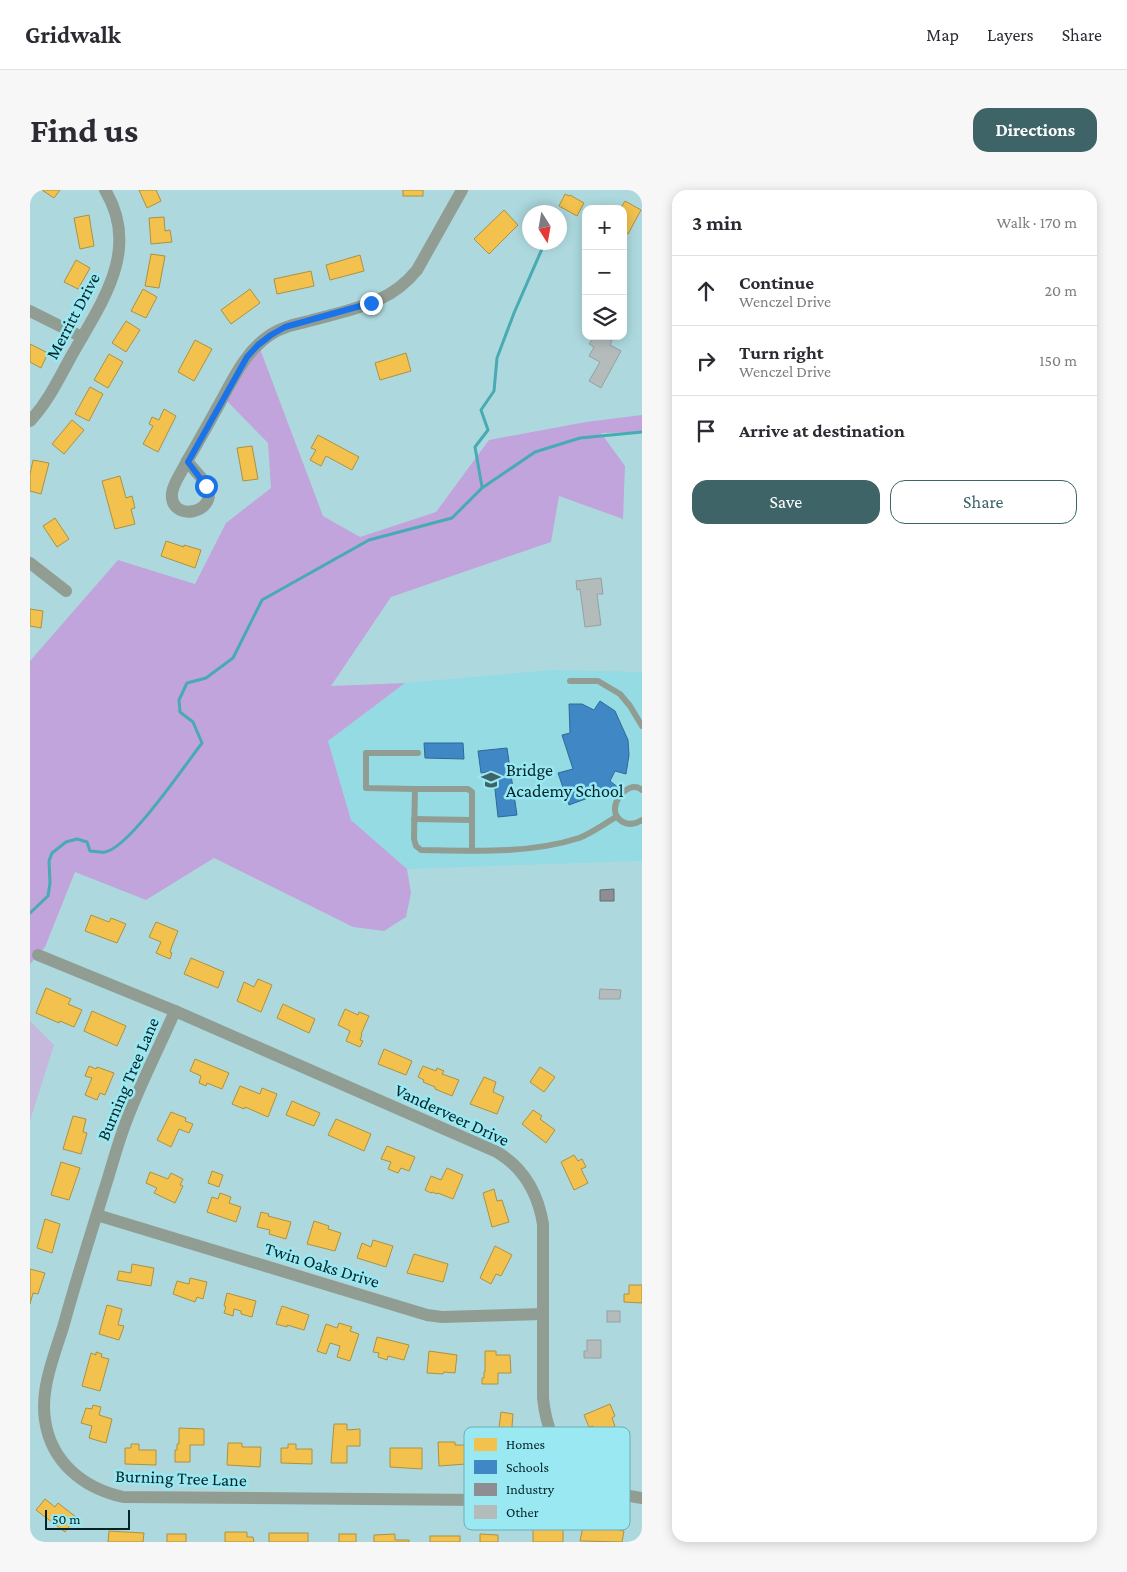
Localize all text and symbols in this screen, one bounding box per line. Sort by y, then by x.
text: Gridwalk [25,21,121,48]
text: Map [926,25,959,45]
text: Layers [987,25,1034,45]
text: Share [1062,25,1102,45]
button: Directions [973,108,1097,152]
text: Find us [30,111,138,150]
north arrow [522,205,567,250]
map controls [582,205,627,340]
button: + [582,205,627,250]
text: 3 min [692,211,742,235]
text: Walk · 170 m [997,214,1077,231]
button: − [582,250,627,295]
street label: Merritt Drive [42,269,104,363]
text: Continue [739,272,814,293]
icon: ahead [692,277,720,305]
text: 20 m [1044,282,1077,299]
route end [360,292,383,315]
text: Wenczel Drive [739,293,831,310]
button: layers [582,295,627,340]
text: Turn right [739,342,824,363]
icon: right [692,347,720,375]
text: 150 m [1039,352,1077,369]
text: Wenczel Drive [739,363,831,380]
icon: arrive [692,417,720,445]
text: Arrive at destination [739,420,905,441]
route start [195,475,218,498]
button: Save [692,480,880,524]
button: Share [890,480,1077,524]
place label: Bridge Academy School [506,760,624,801]
school or university icon: Bridge Academy School [480,769,502,791]
street label: Burning Tree Lane [93,1014,163,1144]
street label: Vanderveer Drive [392,1080,513,1150]
street label: Twin Oaks Drive [262,1238,382,1292]
legend [464,1427,630,1530]
text: Homes [506,1436,545,1452]
text: Schools [506,1459,549,1475]
street label: Burning Tree Lane [115,1466,247,1490]
text: Industry [506,1481,555,1497]
text: Other [506,1504,539,1520]
scale bar [45,1507,130,1530]
text: 50 m [52,1511,80,1527]

